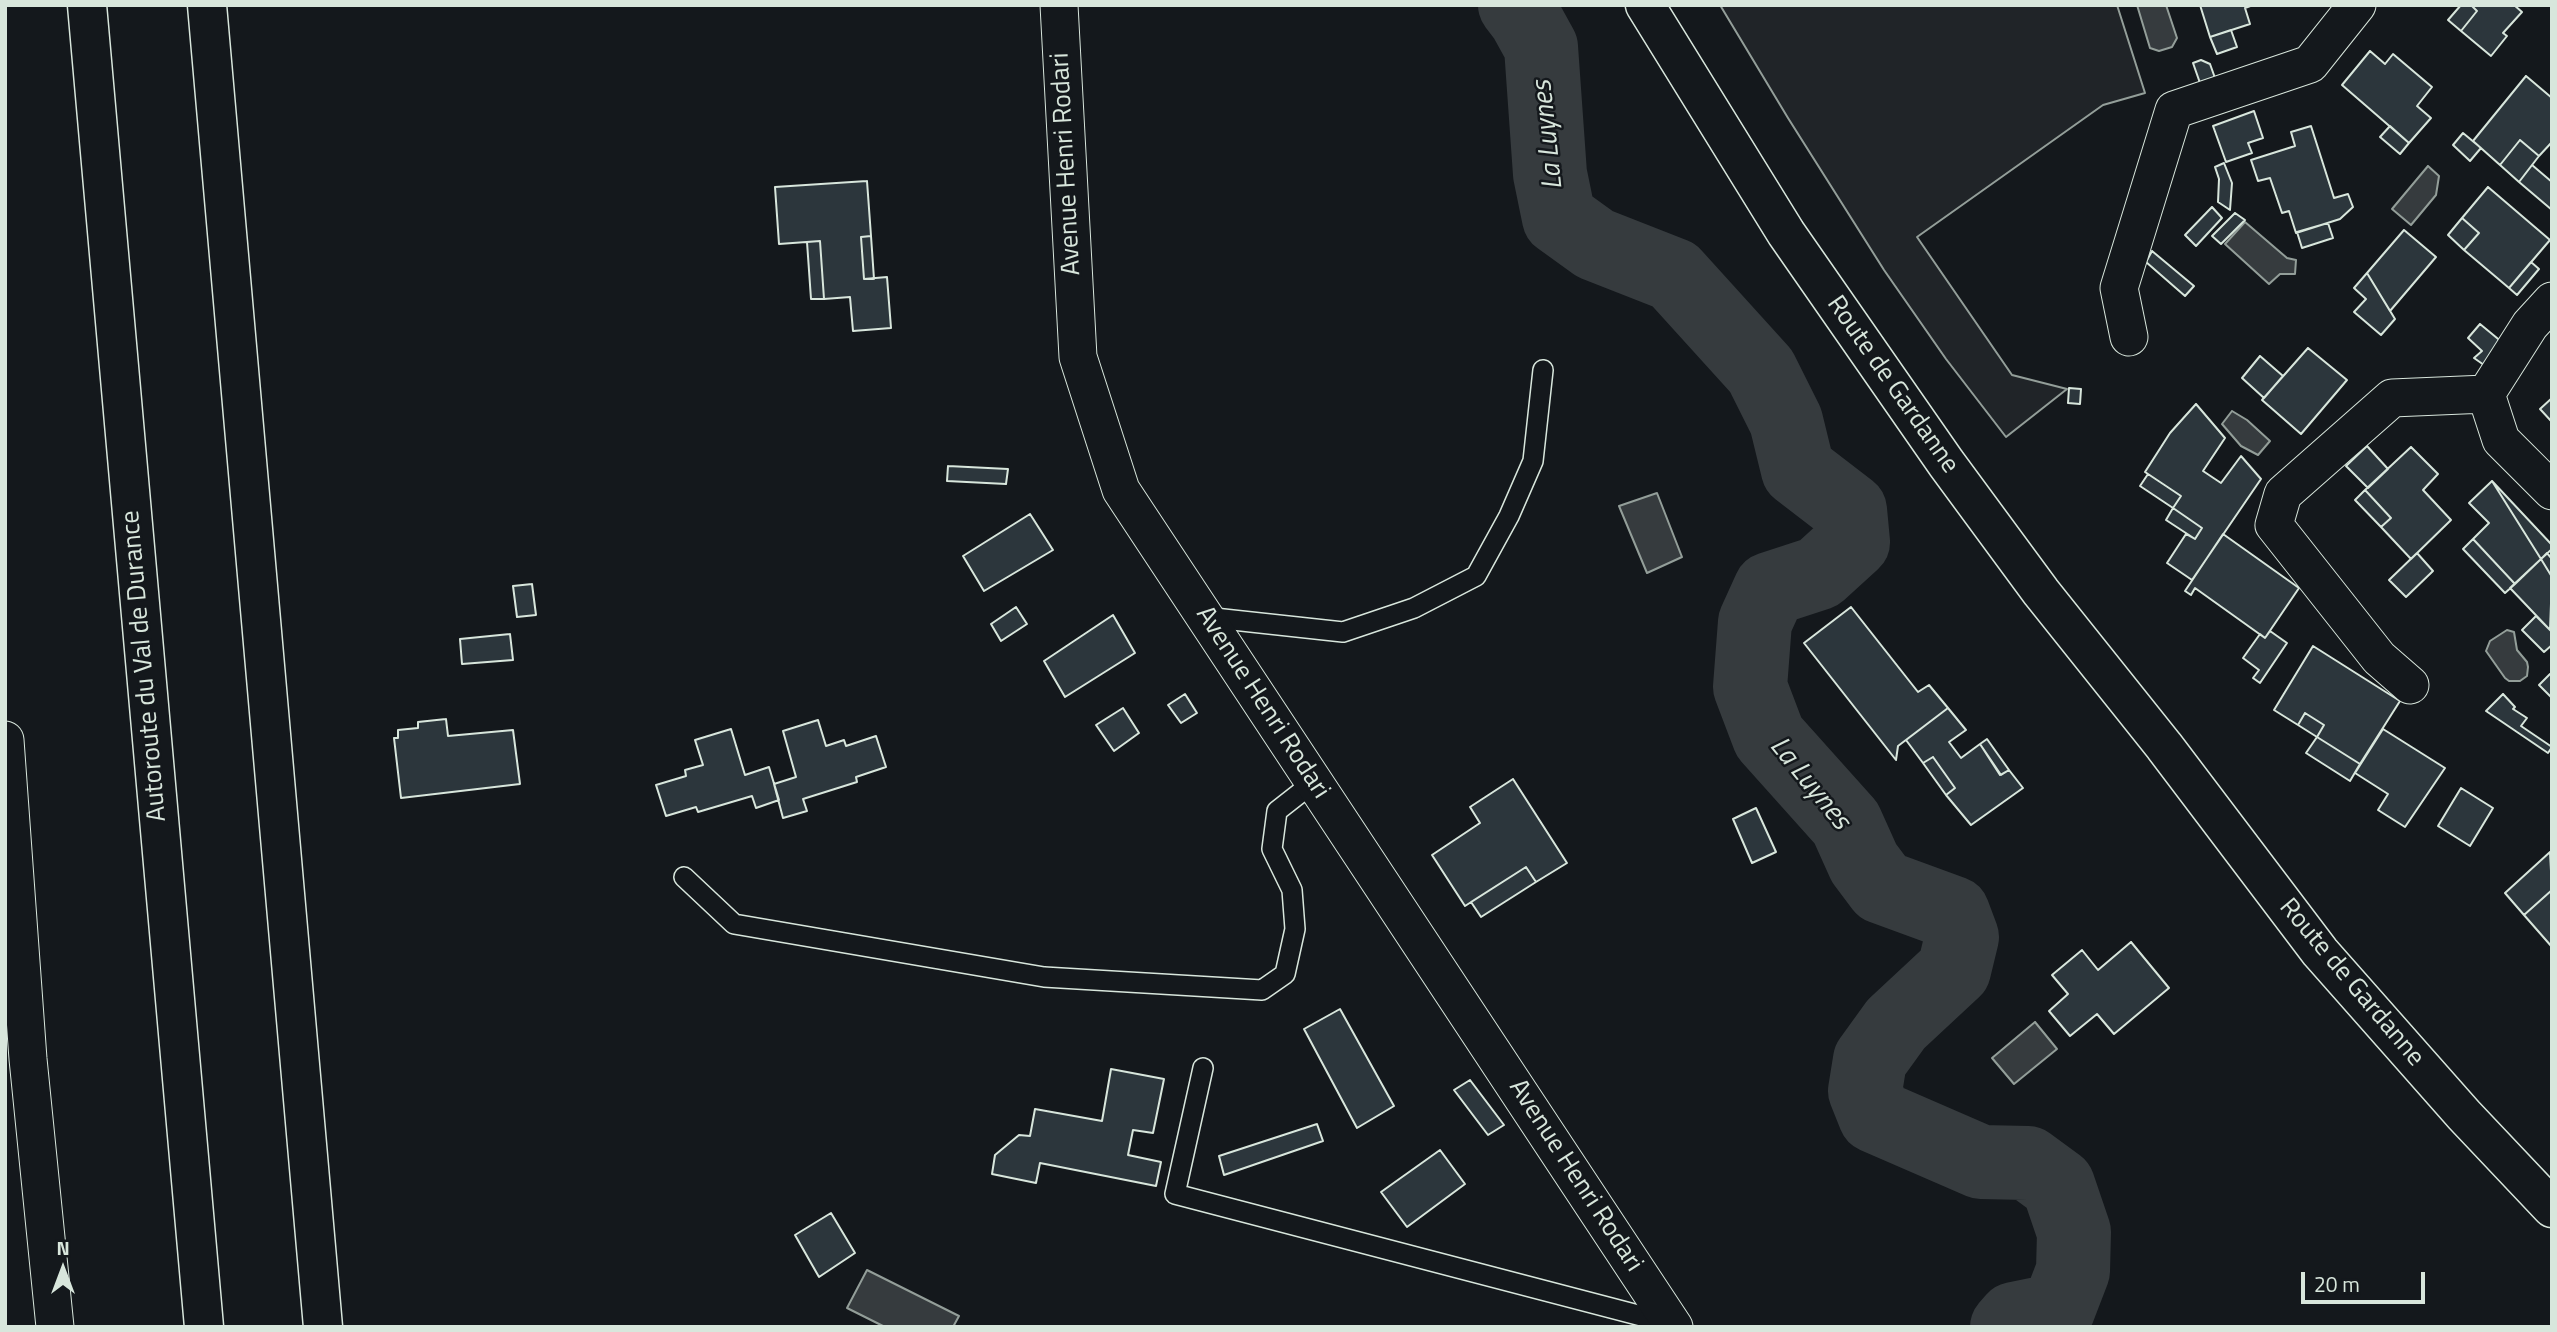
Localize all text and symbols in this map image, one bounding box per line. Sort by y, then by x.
street label: Avenue Henri Rodari [1046,52,1088,276]
water label: La Luynes [1527,79,1571,191]
street label: Route de Gardanne [1819,290,1965,480]
street label: Autoroute du Val de Durance [116,509,174,823]
street label: Avenue Henri Rodari [1188,601,1336,805]
water label: La Luynes [1762,731,1856,837]
street label: Route de Gardanne [2272,893,2430,1073]
street label: Avenue Henri Rodari [1501,1074,1649,1278]
text: N [56,1233,70,1262]
north arrow [28,1234,98,1304]
scale bar [2305,1258,2429,1302]
text: 20 m [2314,1268,2360,1300]

